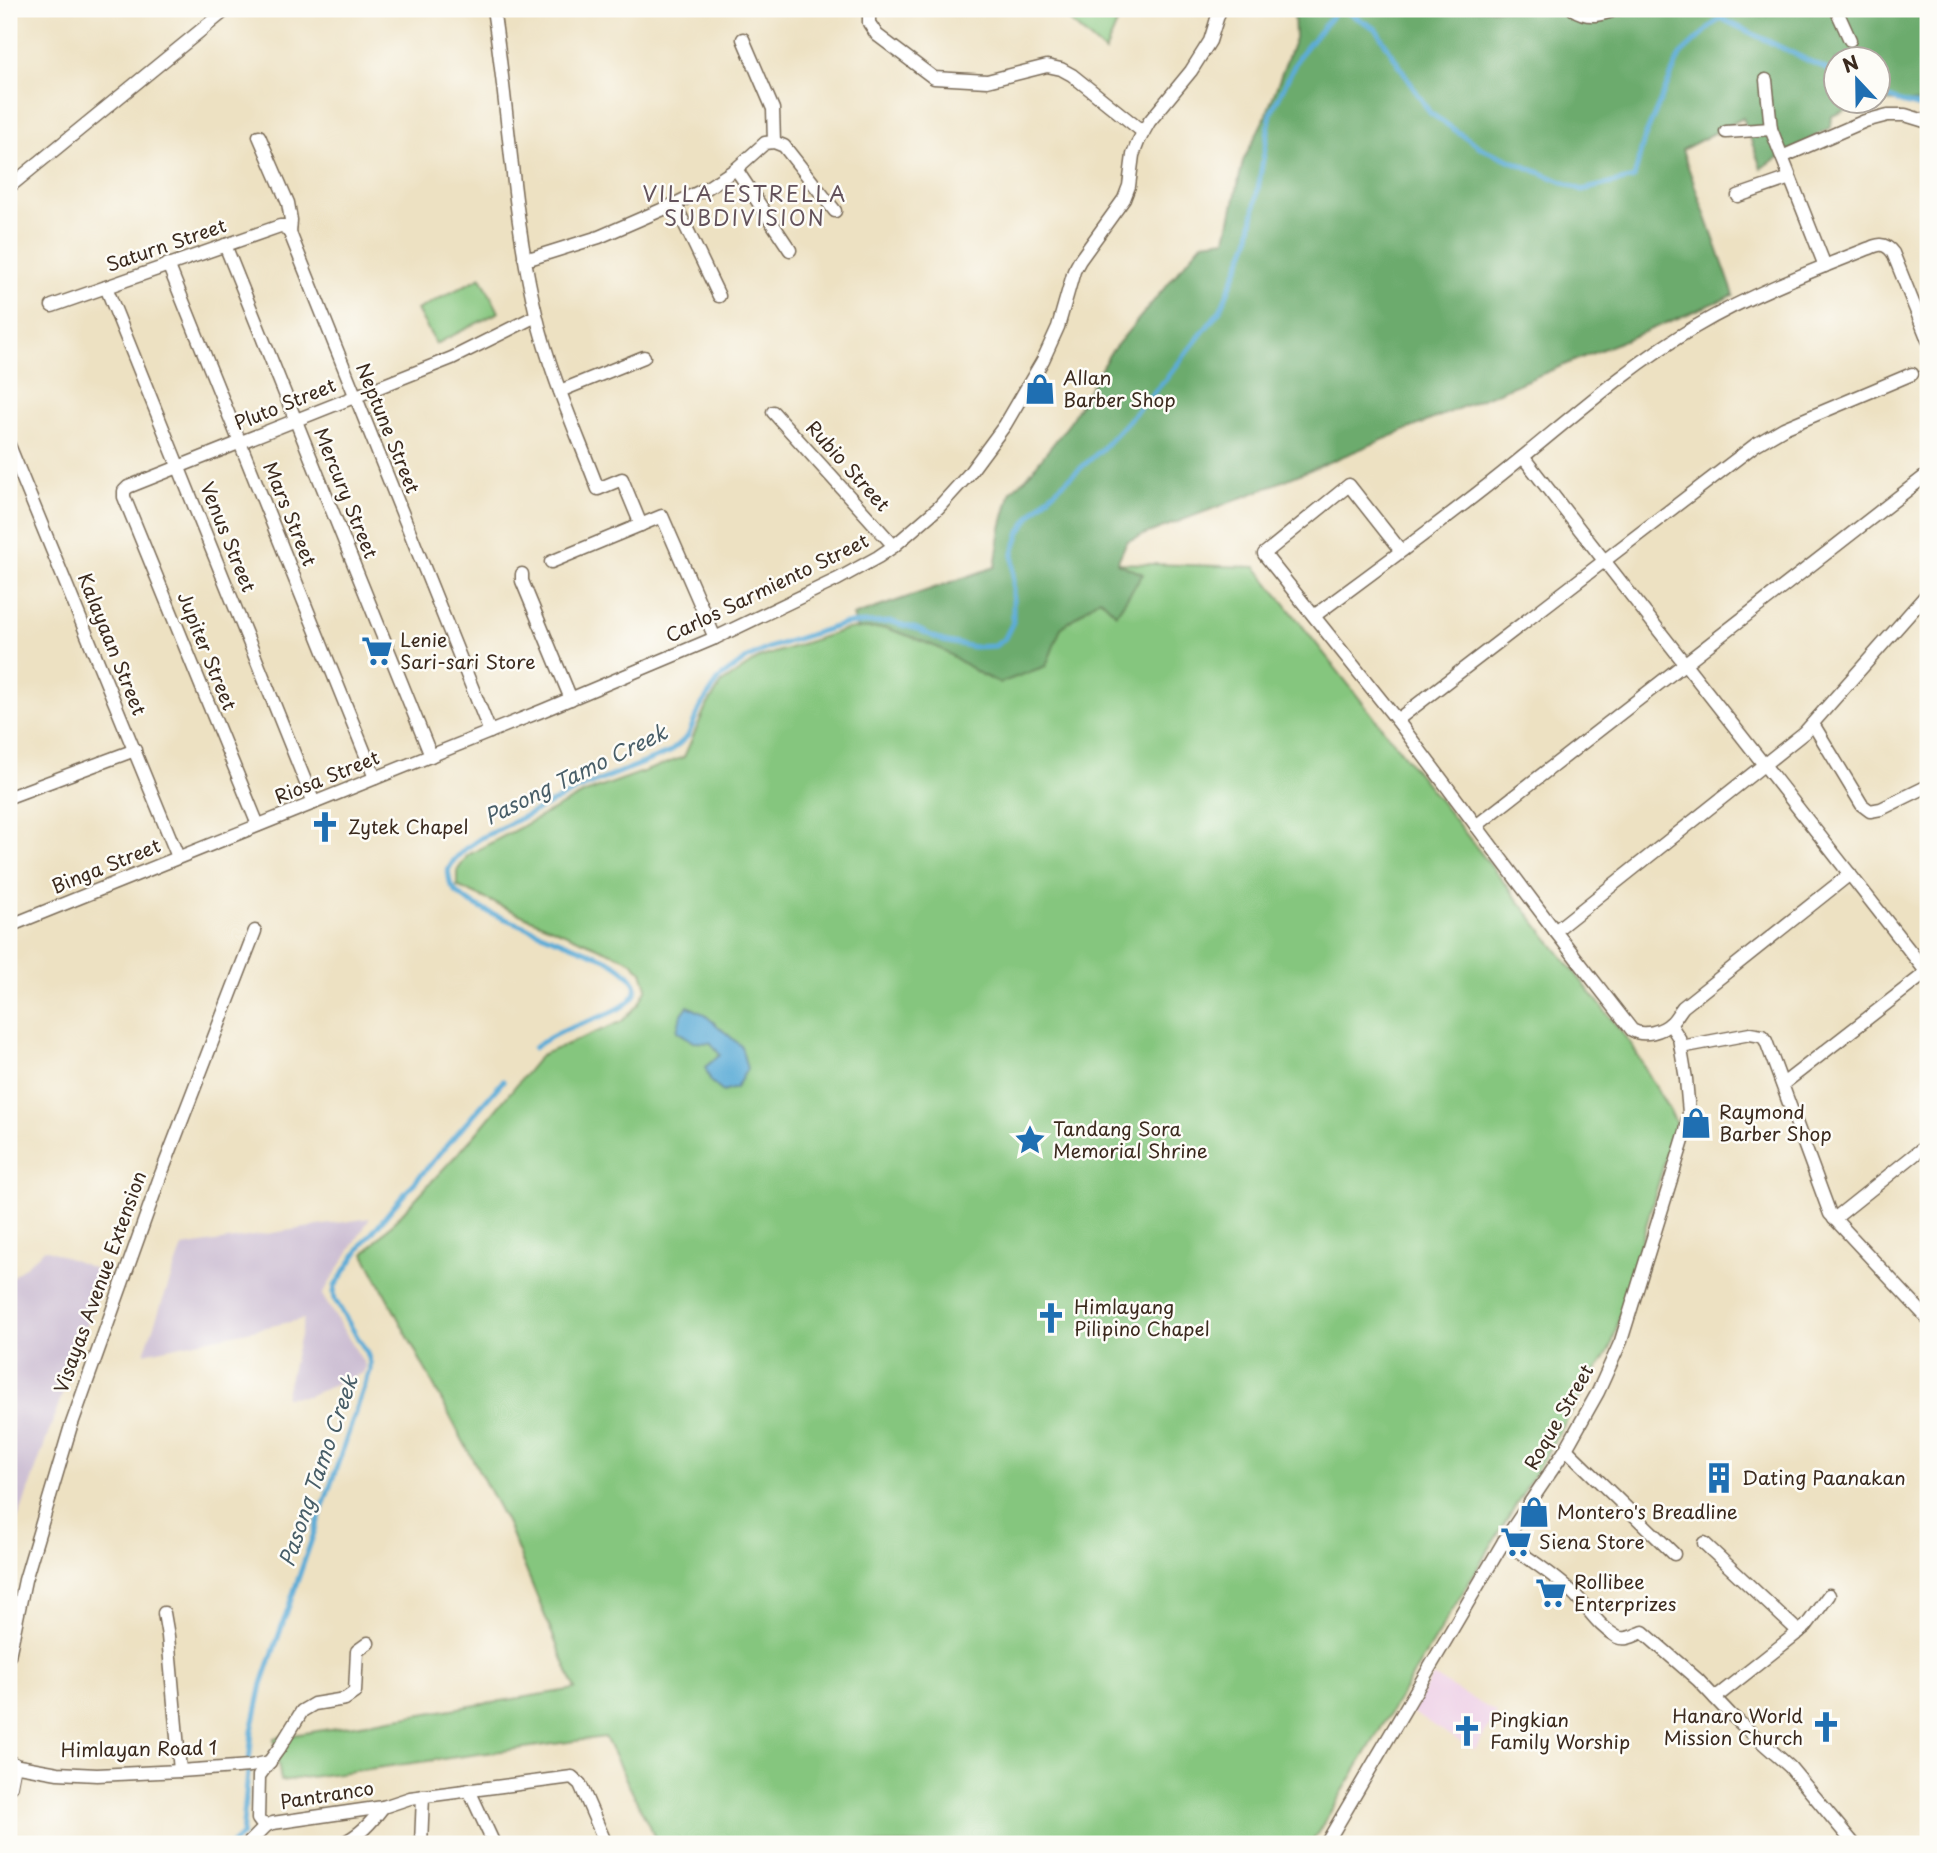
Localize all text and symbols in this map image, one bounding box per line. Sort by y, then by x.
north arrow [1822,46,1892,116]
text: N [1838,48,1862,79]
district label: VILLA ESTRELLA SUBDIVISION [643,177,847,233]
street label: Saturn Street [102,210,230,278]
street label: Neptune Street [350,358,428,497]
place label: Allan Barber Shop [1063,363,1176,413]
street label: Pluto Street [229,370,340,436]
shop icon: Allan Barber Shop [1023,372,1057,406]
street label: Rubio Street [800,414,897,517]
street label: Mercury Street [308,423,386,562]
street label: Mars Street [257,457,325,570]
street label: Venus Street [194,477,264,596]
street label: Carlos Sarmiento Street [660,526,873,649]
street label: Kalayaan Street [72,568,154,719]
street label: Jupiter Street [171,587,245,714]
place label: Lenie Sari-sari Store [400,625,536,675]
supermarket icon: Lenie Sari-sari Store [360,634,394,668]
water label: Pasong Tamo Creek [478,714,673,831]
street label: Riosa Street [270,742,383,810]
church icon: Zytek Chapel [308,810,342,844]
place label: Zytek Chapel [348,812,468,840]
street label: Binga Street [47,830,165,900]
place label: Raymond Barber Shop [1719,1097,1832,1147]
shop icon: Raymond Barber Shop [1679,1106,1713,1140]
place label: Tandang Sora Memorial Shrine [1053,1114,1208,1164]
place icon: Tandang Sora Memorial Shrine [1013,1123,1047,1157]
street label: Visayas Avenue Extension [46,1167,152,1397]
place label: Himlayang Pilipino Chapel [1074,1292,1210,1342]
church icon: Himlayang Pilipino Chapel [1034,1301,1068,1335]
street label: Roque Street [1517,1358,1600,1474]
water label: Pasong Tamo Creek [269,1369,365,1570]
building icon: Dating Paanakan [1702,1461,1736,1495]
place label: Dating Paanakan [1742,1463,1906,1491]
shop icon: Montero's Breadline [1517,1495,1551,1529]
place label: Montero's Breadline [1557,1497,1738,1525]
supermarket icon: Siena Store [1499,1525,1533,1559]
place label: Siena Store [1539,1527,1645,1555]
place label: Rollibee Enterprizes [1574,1567,1676,1617]
supermarket icon: Rollibee Enterprizes [1534,1576,1568,1610]
place label: Hanaro World Mission Church [1664,1701,1803,1751]
place label: Pingkian Family Worship [1490,1705,1630,1755]
church icon: Hanaro World Mission Church [1809,1710,1843,1744]
church icon: Pingkian Family Worship [1450,1714,1484,1748]
street label: Himlayan Road 1 [60,1733,218,1763]
street label: Pantranco [278,1773,376,1815]

